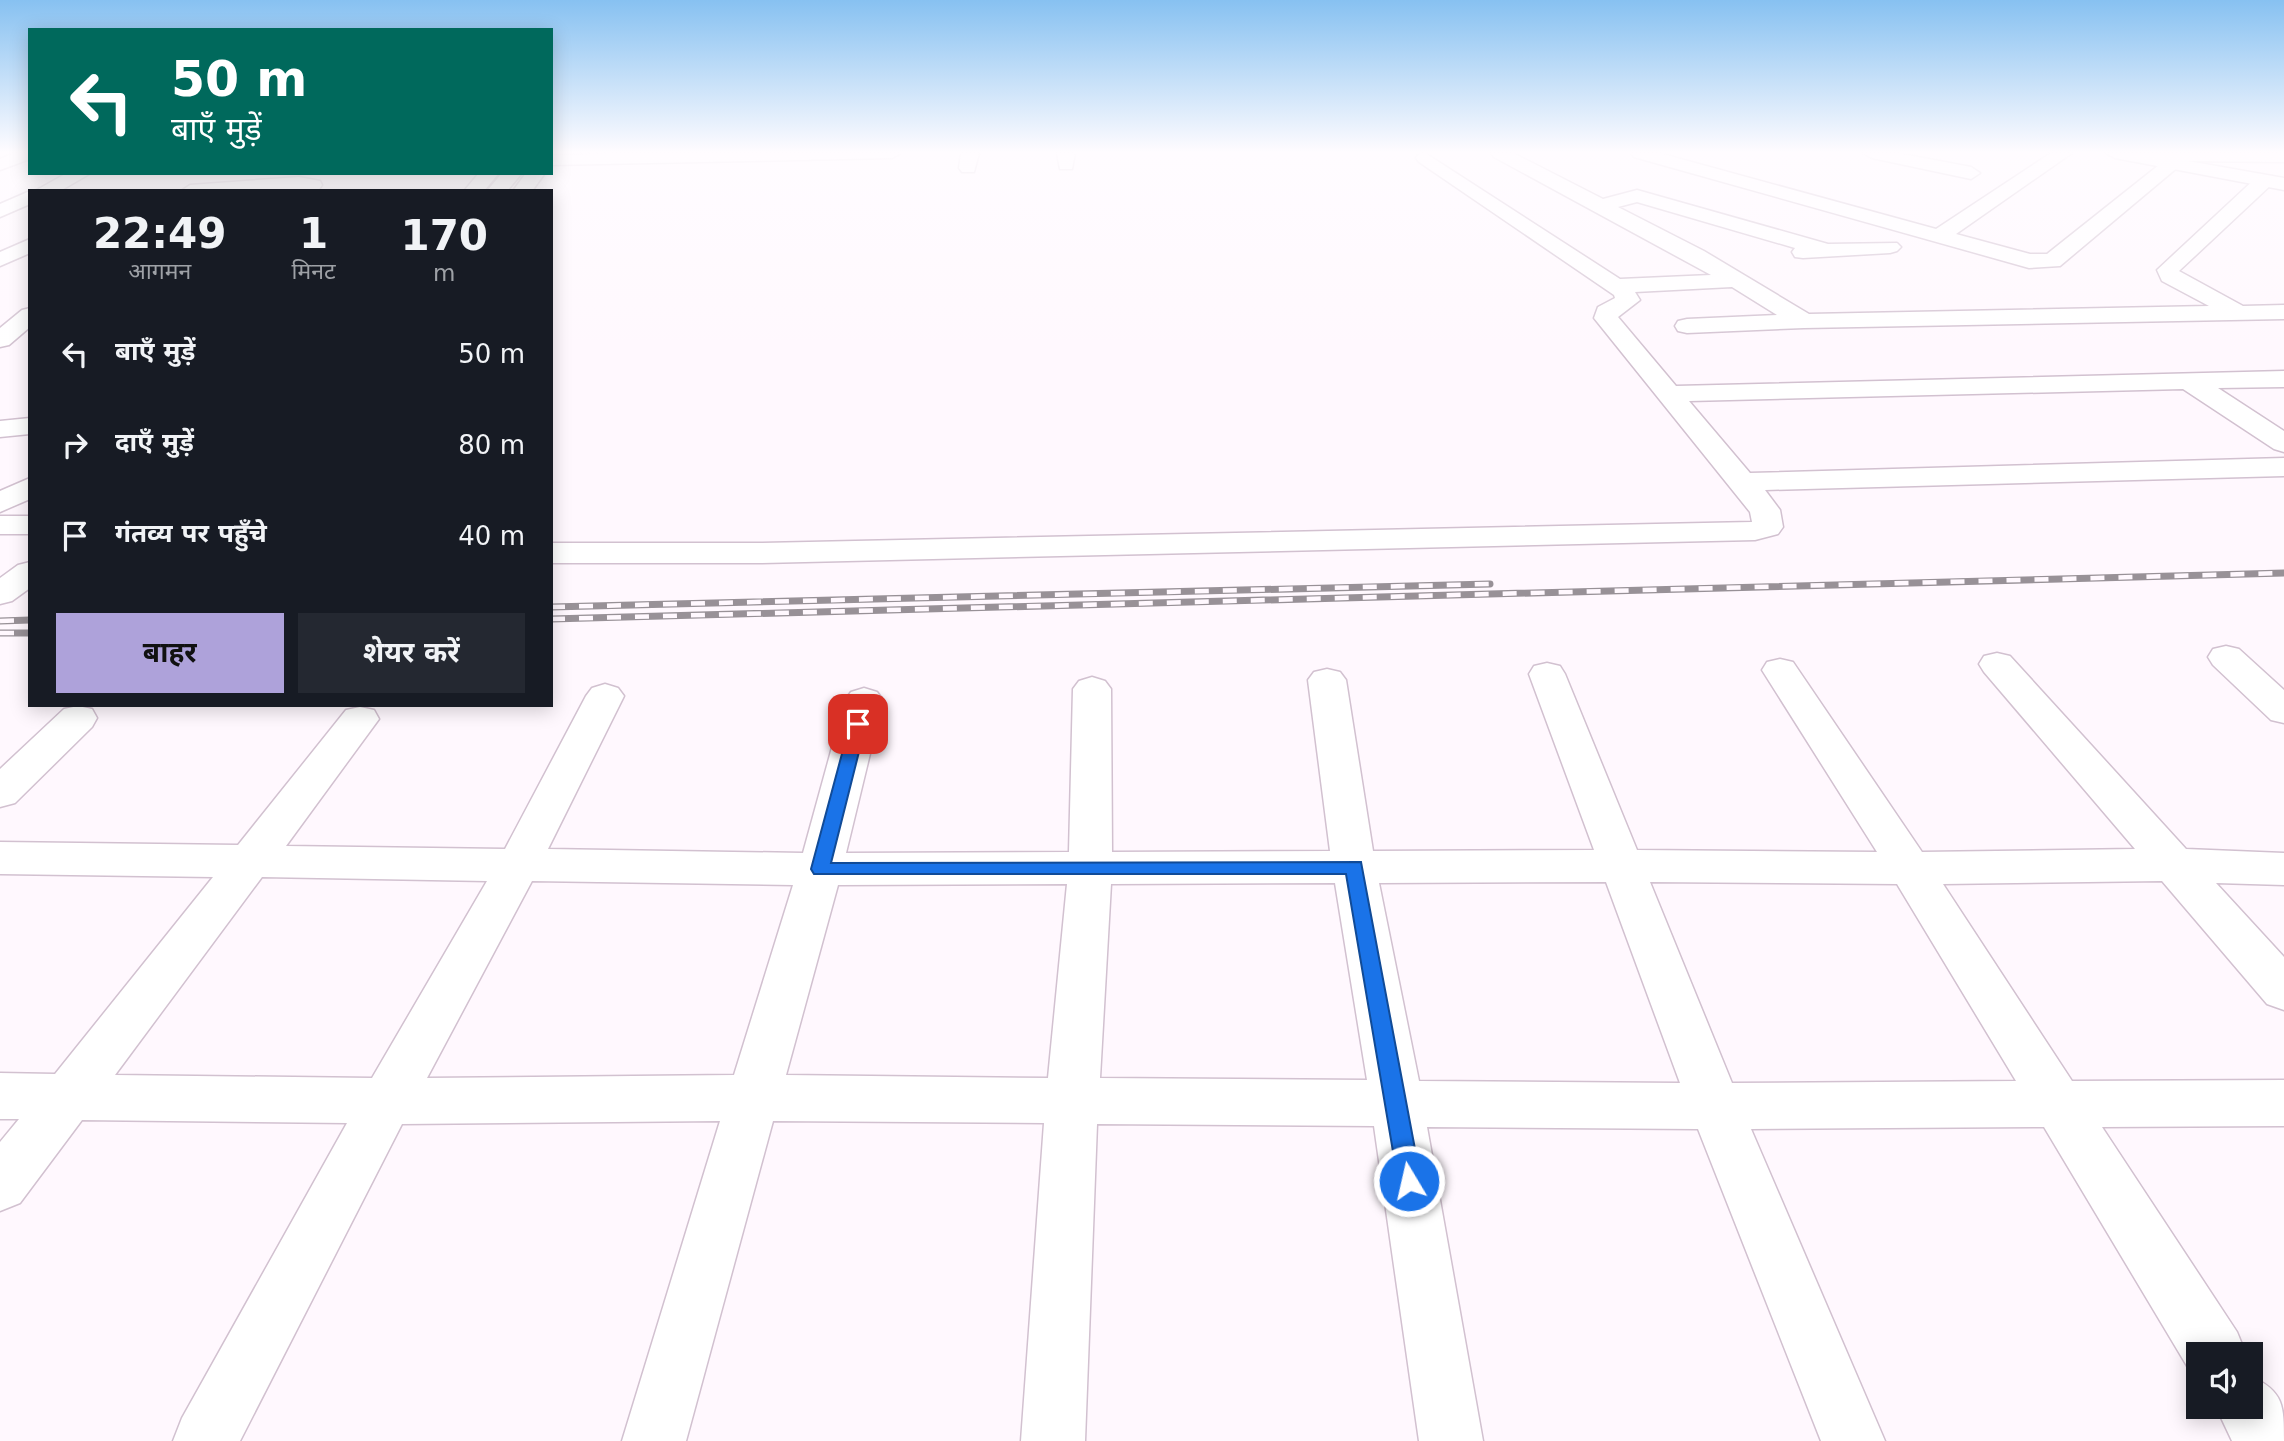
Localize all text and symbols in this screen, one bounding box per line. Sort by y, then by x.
text: 50 m [171,51,307,108]
icon: left [56,56,147,147]
text: बाएँ मुड़ें [171,110,262,148]
text: 22:49 [93,209,227,258]
text: 1 [299,209,328,258]
text: 170 [400,211,488,260]
text: आगमन [128,258,191,284]
text: मिनट [291,258,336,284]
text: m [433,260,455,286]
icon: left [56,335,94,373]
text: बाएँ मुड़ें [115,336,195,366]
text: 50 m [458,339,525,369]
icon: right [56,426,94,464]
text: दाएँ मुड़ें [115,427,194,457]
text: 80 m [458,430,525,460]
icon: arrive [56,517,94,555]
text: गंतव्य पर पहुँचे [115,518,267,548]
text: 40 m [458,521,525,551]
button: बाहर [56,613,284,693]
button: शेयर करें [298,613,525,693]
pin [828,694,888,754]
icon: arrive [839,705,877,743]
position arrow [1372,1144,1446,1218]
map controls [2186,1342,2263,1419]
button: sound [2186,1342,2263,1419]

